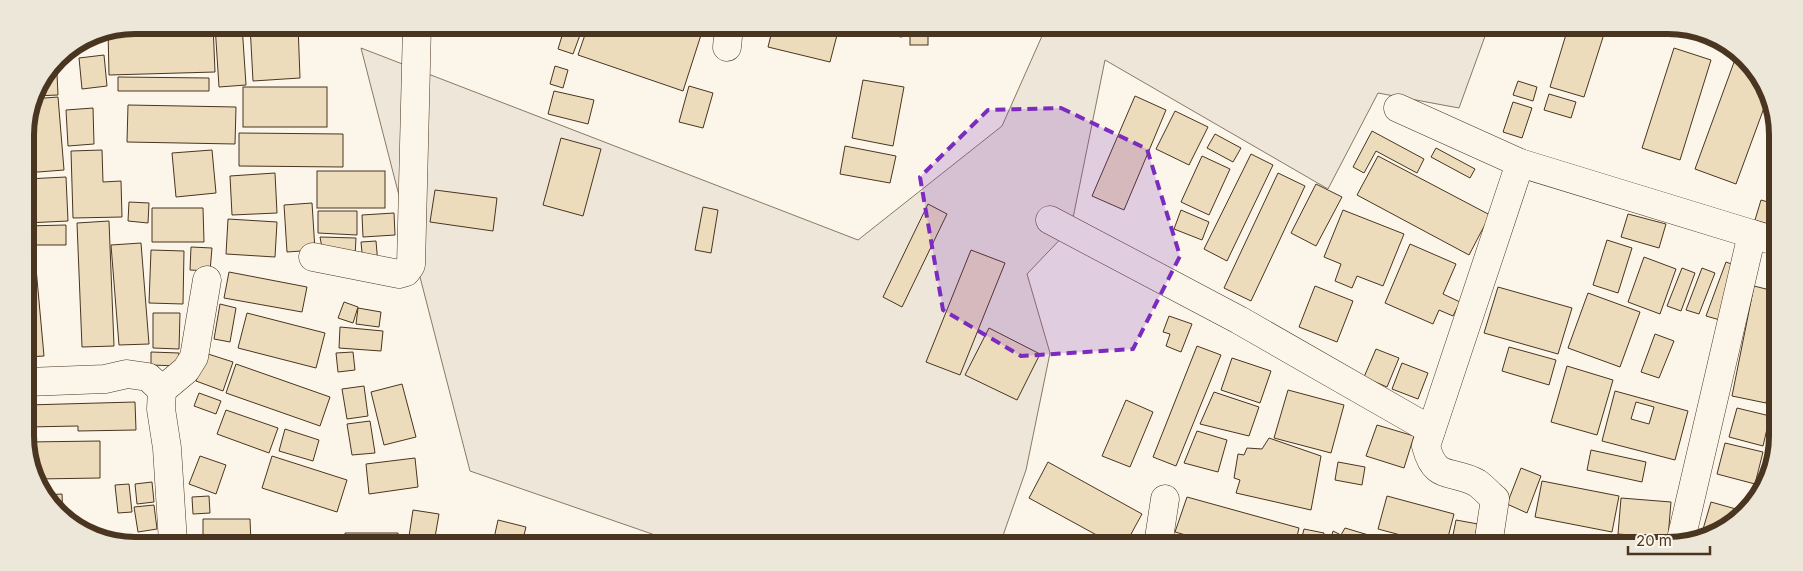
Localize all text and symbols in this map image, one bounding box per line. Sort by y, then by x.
scale bar [1628,524,1710,556]
text: 20 m [1636,531,1672,550]

